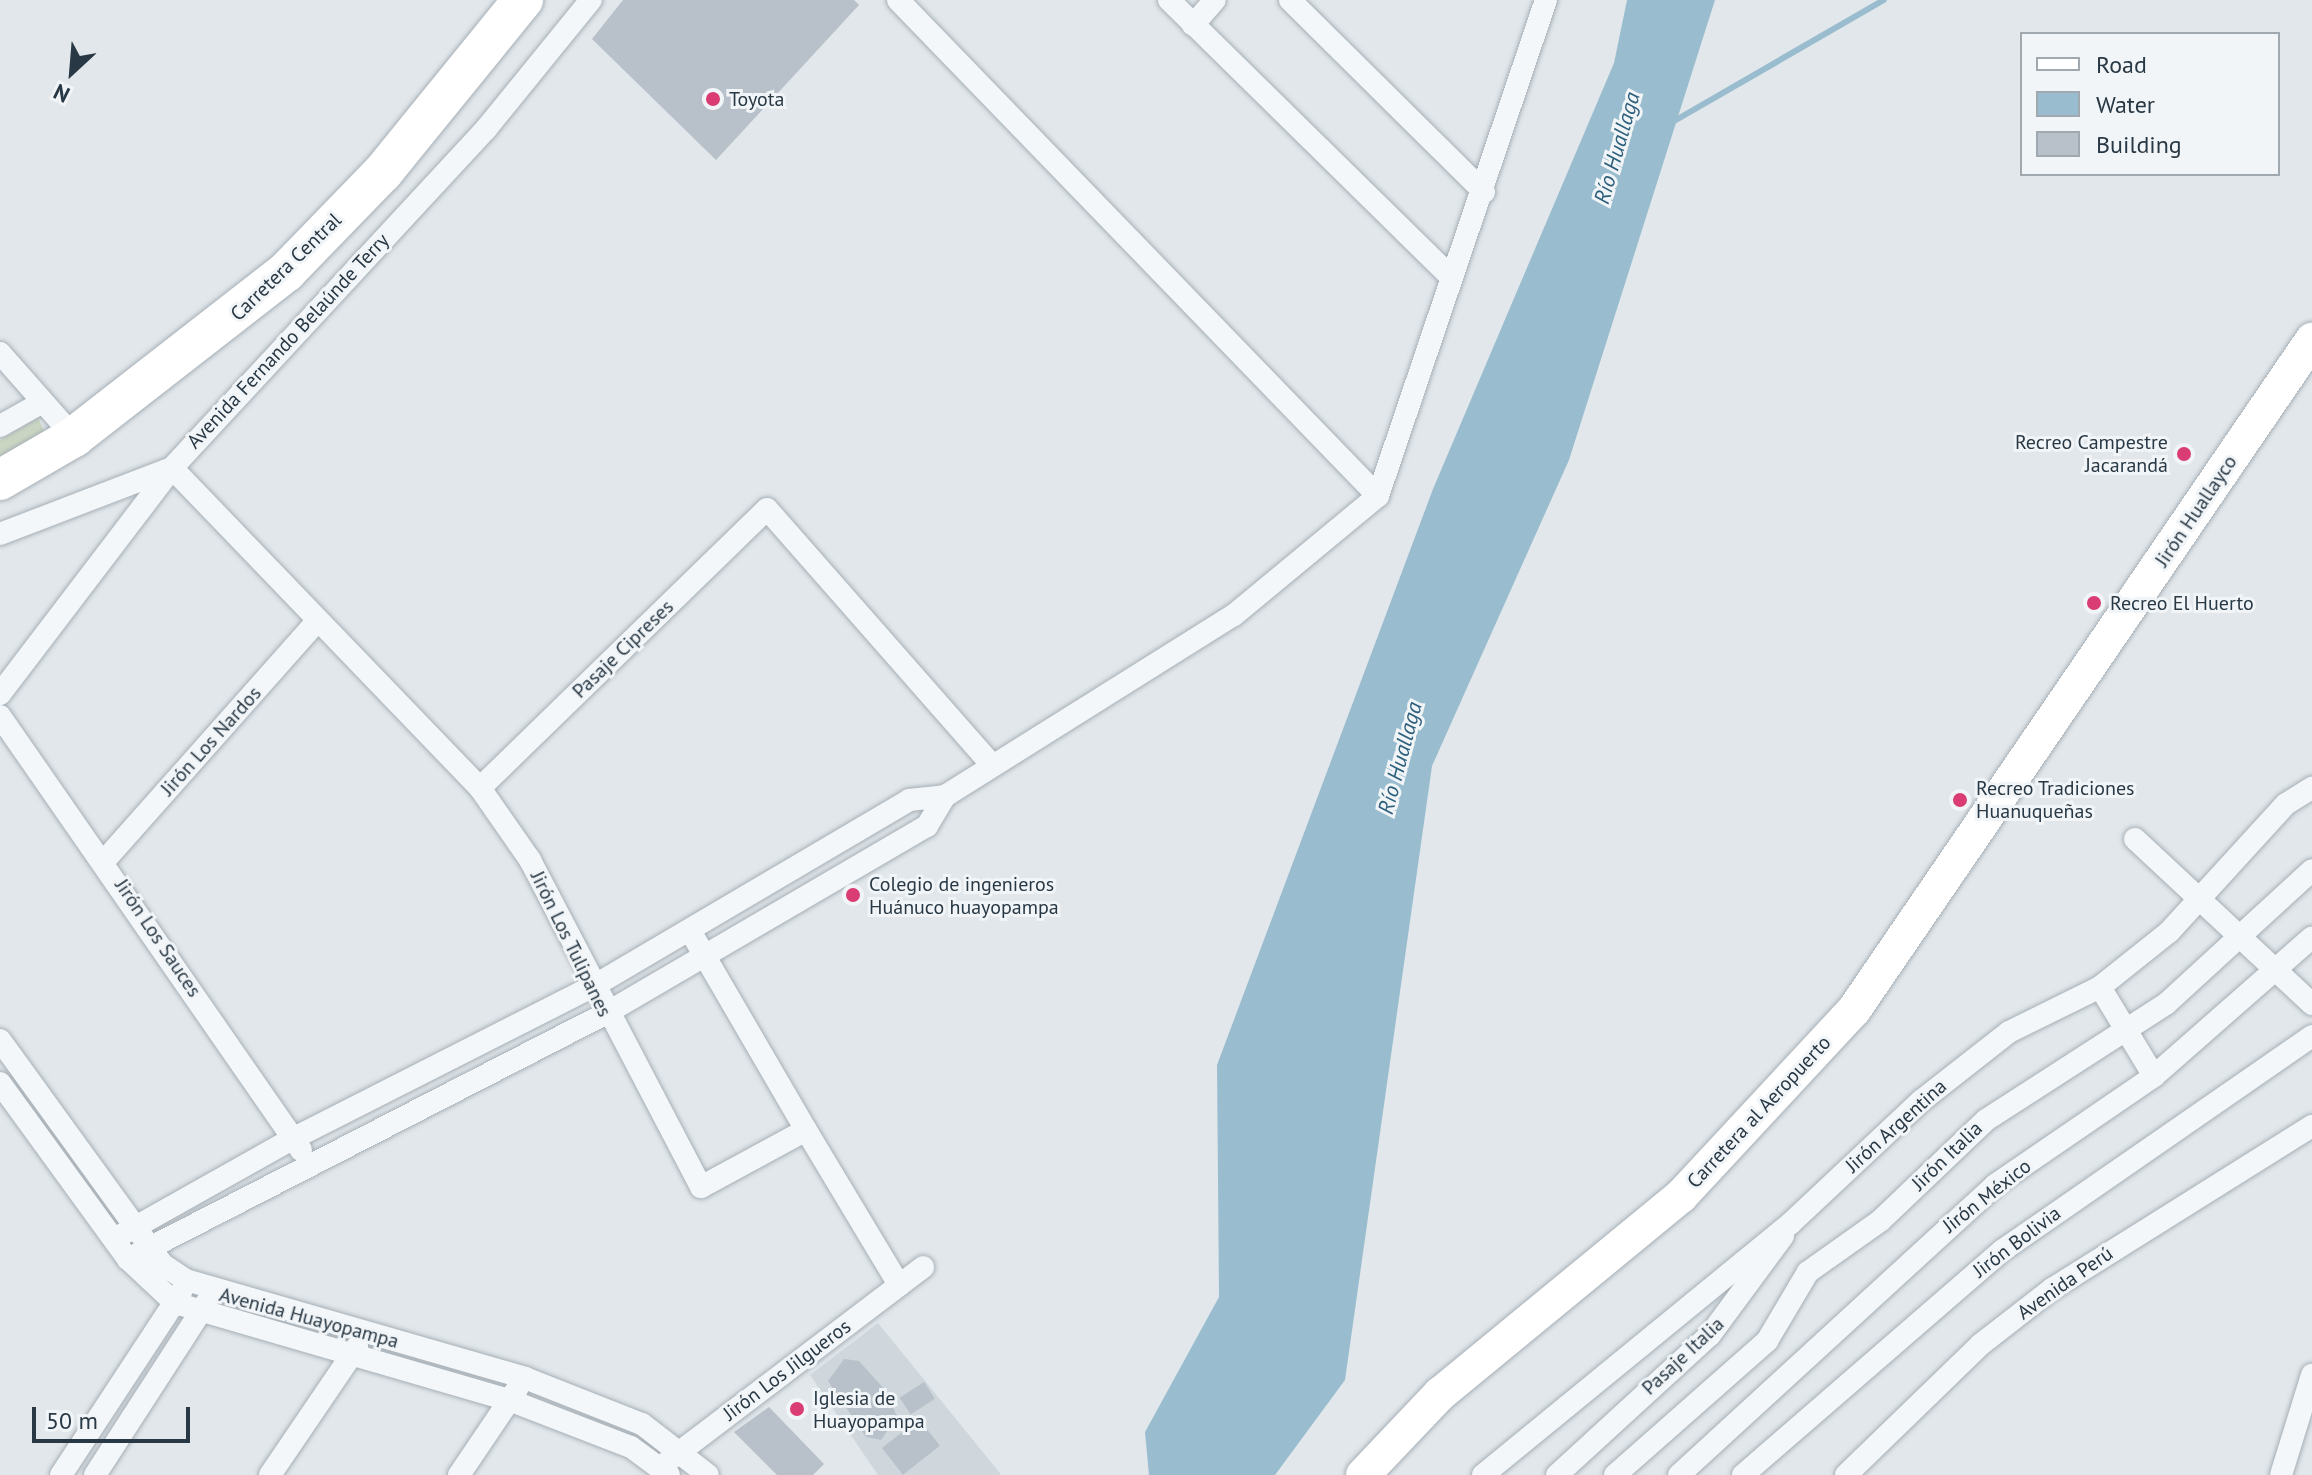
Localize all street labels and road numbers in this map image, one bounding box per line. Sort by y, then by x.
street label: Carretera Central [226,208,346,326]
street label: Avenida Fernando Belaúnde Terry [182,228,394,454]
street label: Jirón Huallayco [2150,451,2242,571]
street label: Pasaje Cipreses [567,595,679,703]
street label: Jirón Los Nardos [156,681,266,801]
street label: Jirón Los Tulipanes [525,867,617,1021]
street label: Jirón Los Sauces [110,874,206,1002]
street label: Carretera al Aeropuerto [1682,1031,1836,1193]
street label: Jirón Argentina [1840,1074,1952,1178]
street label: Jirón Italia [1907,1117,1987,1195]
street label: Jirón México [1938,1154,2036,1238]
street label: Jirón Bolivia [1968,1201,2066,1283]
street label: Avenida Perú [2013,1241,2117,1325]
street label: Avenida Huayopampa [217,1283,401,1353]
street label: Pasaje Italia [1637,1312,1729,1400]
street label: Jirón Los Jilgueros [719,1314,855,1426]

